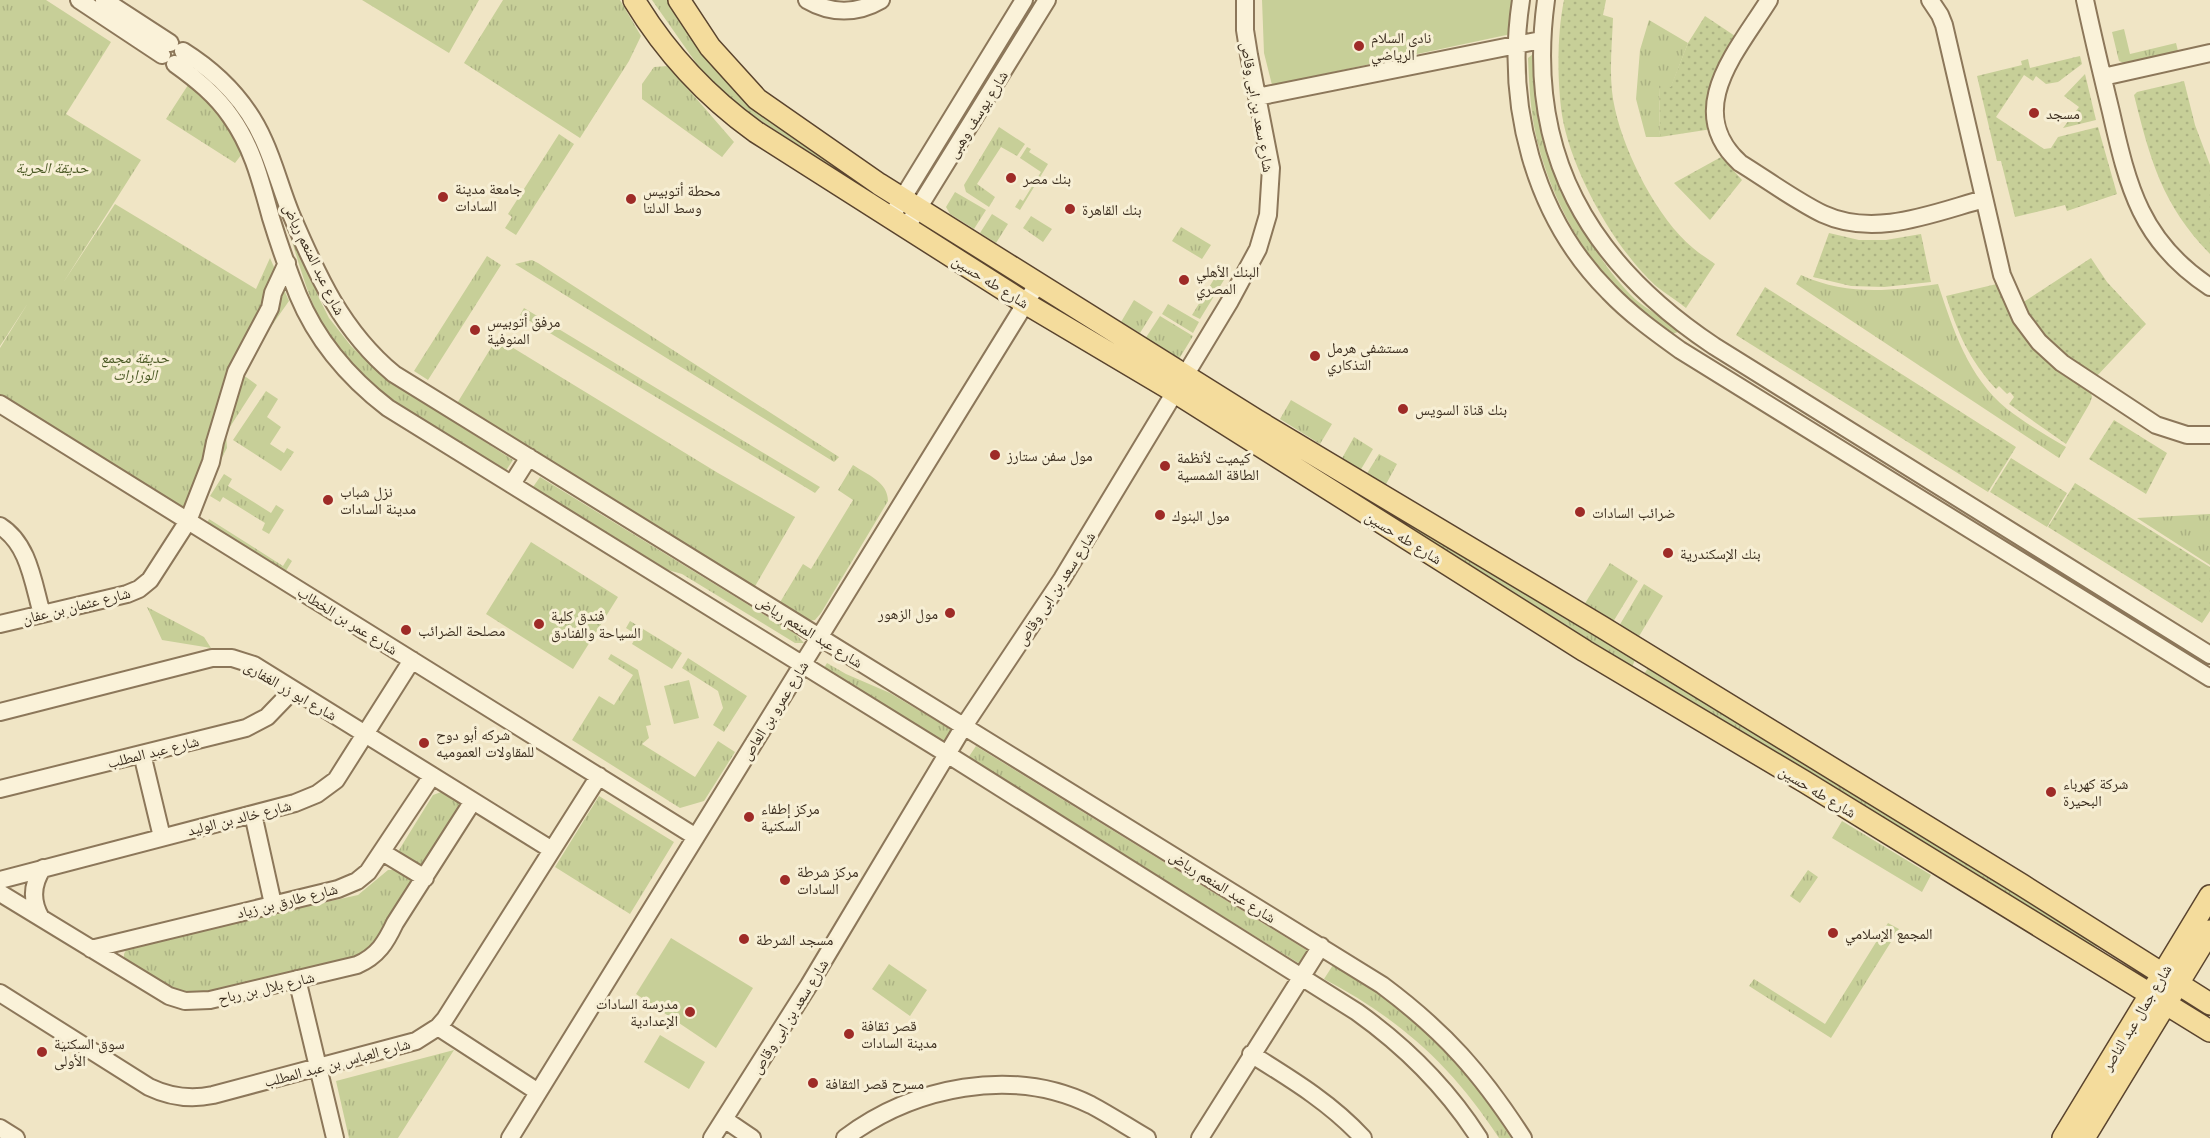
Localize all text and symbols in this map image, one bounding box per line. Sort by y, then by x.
place label: نادي السلام الرياضي [1371,27,1431,67]
marker: نادي السلام الرياضي [1352,39,1366,53]
street label: شارع سعد بن ابى وقاص [1236,40,1279,174]
street label: شارع يوسف وهبى [942,66,1013,162]
place label: مسجد [2046,103,2080,123]
marker: مسجد [2027,106,2041,120]
park label: حديقة الحرية [15,157,89,177]
place label: بنك مصر [1022,168,1071,188]
marker: بنك مصر [1004,171,1018,185]
place label: جامعة مدينة السادات [455,178,523,215]
place label: محطة أتوبيس وسط الدلتا [643,180,721,217]
marker: جامعة مدينة السادات [436,190,450,204]
marker: محطة أتوبيس وسط الدلتا [624,192,638,206]
place label: بنك القاهرة [1082,199,1142,219]
street label: شارع عبد المنعم رياض [278,200,351,319]
marker: بنك القاهرة [1063,202,1077,216]
street label: شارع طه حسين [948,250,1033,313]
place label: البنك الأهلي المصري [1196,261,1259,301]
marker: البنك الأهلي المصري [1177,273,1191,287]
place label: مرفق أتوبيس المنوفية [487,311,560,348]
marker: مرفق أتوبيس المنوفية [468,323,482,337]
place label: مستشفى هرمل التذكاري [1327,337,1409,377]
park label: حديقة مجمع الوزارات [101,347,170,384]
marker: مستشفى هرمل التذكاري [1308,349,1322,363]
place label: بنك قناة السويس [1415,399,1507,420]
marker: بنك قناة السويس [1396,402,1410,416]
place label: مول سفن ستارز [1006,445,1093,466]
place label: كيميت لأنظمة الطاقة الشمسية [1177,447,1259,484]
marker: مول سفن ستارز [988,448,1002,462]
marker: كيميت لأنظمة الطاقة الشمسية [1158,459,1172,473]
place label: نزل شباب مدينة السادات [340,481,416,518]
marker: نزل شباب مدينة السادات [321,493,335,507]
place label: ضرائب السادات [1592,502,1676,522]
place label: مول البنوك [1172,505,1230,526]
marker: ضرائب السادات [1573,505,1587,519]
street label: شارع طه حسين [1361,506,1446,569]
marker: مول البنوك [1153,508,1167,522]
street label: شارع سعد بن ابى وقاص [1011,527,1100,649]
place label: بنك الإسكندرية [1680,543,1761,563]
marker: بنك الإسكندرية [1661,546,1675,560]
street label: شارع عمر بن الخطاب [294,581,402,660]
street label: شارع عثمان بن عفان [20,582,133,629]
street label: شارع عبد المنعم رياض [752,590,867,673]
place label: مول الزهور [877,603,938,624]
place label: فندق كلية السياحة والفنادق [551,605,641,643]
marker: مول الزهور [943,606,957,620]
marker: فندق كلية السياحة والفنادق [532,617,546,631]
place label: مصلحة الضرائب [418,620,505,640]
marker: مصلحة الضرائب [399,623,413,637]
street label: شارع ابو زر الغفارى [240,655,341,726]
street label: شارع عمرو بن العاص [736,657,813,764]
place label: شركه أبو دوح للمقاولات العموميه [436,724,534,761]
street label: شارع عبد المطلب [105,730,201,773]
marker: شركه أبو دوح للمقاولات العموميه [417,736,431,750]
street label: شارع طه حسين [1775,760,1860,823]
place label: شركة كهرباء البحيرة [2063,773,2128,810]
marker: شركة كهرباء البحيرة [2044,785,2058,799]
street label: شارع خالد بن الوليد [185,794,293,841]
place label: مركز إطفاء السكنية [761,798,820,835]
marker: مركز إطفاء السكنية [742,810,756,824]
street label: شارع عبد المنعم رياض [1165,845,1280,928]
place label: مركز شرطة السادات [797,861,859,898]
marker: مركز شرطة السادات [778,873,792,887]
street label: شارع طارق بن زياد [234,878,340,923]
place label: المجمع الإسلامي [1845,923,1933,946]
marker: المجمع الإسلامي [1826,926,1840,940]
place label: مسجد الشرطة [756,929,833,949]
marker: مسجد الشرطة [737,932,751,946]
street label: شارع سعد بن ابى وقاص [746,955,833,1078]
street label: شارع جمال عبد الناصر [2096,960,2177,1075]
street label: شارع بلال بن رباح [216,966,317,1009]
place label: مدرسة السادات الإعدادية [596,993,678,1030]
marker: مدرسة السادات الإعدادية [683,1005,697,1019]
place label: قصر ثقافة مدينة السادات [861,1015,937,1052]
marker: قصر ثقافة مدينة السادات [842,1027,856,1041]
place label: سوق السكنية الأولى [54,1033,125,1071]
street label: شارع العباس بن عبد المطلب [262,1033,413,1092]
marker: سوق السكنية الأولى [35,1045,49,1059]
place label: مسرح قصر الثقافة [825,1073,924,1094]
marker: مسرح قصر الثقافة [806,1076,820,1090]

